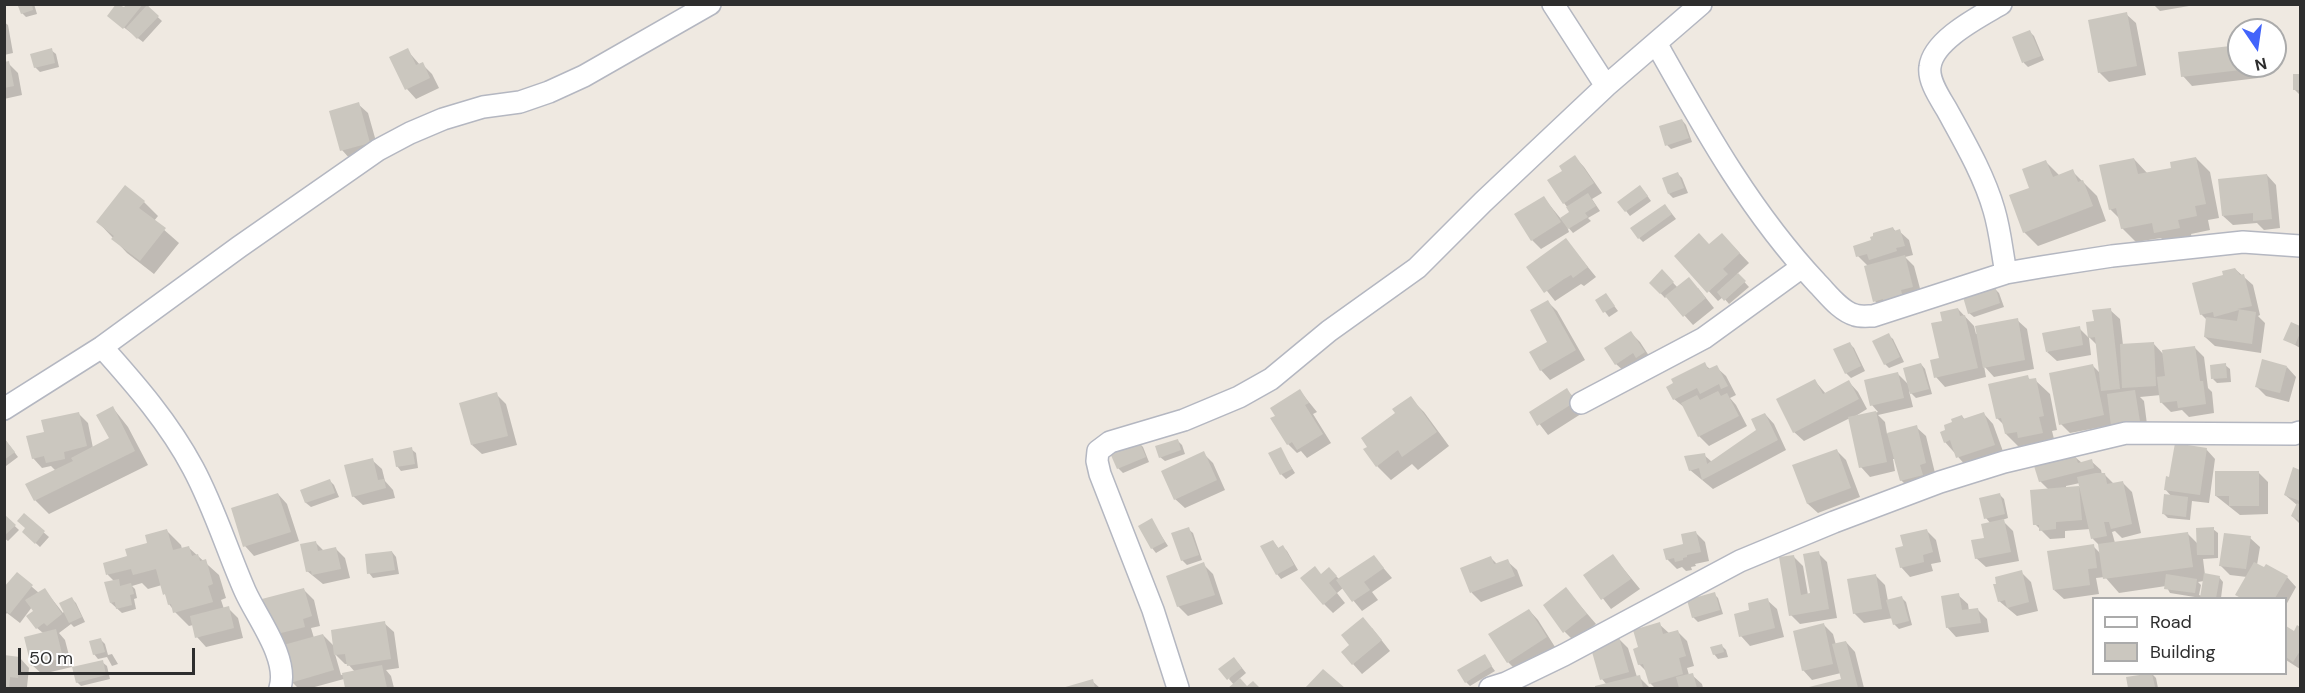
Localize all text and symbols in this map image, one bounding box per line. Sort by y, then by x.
north arrow [2227,18,2287,78]
text: N [2253,53,2269,76]
legend [2092,597,2287,675]
text: Road [2150,610,2192,634]
scale bar [21,636,198,674]
text: Building [2150,640,2215,664]
text: 50 m [29,646,73,670]

